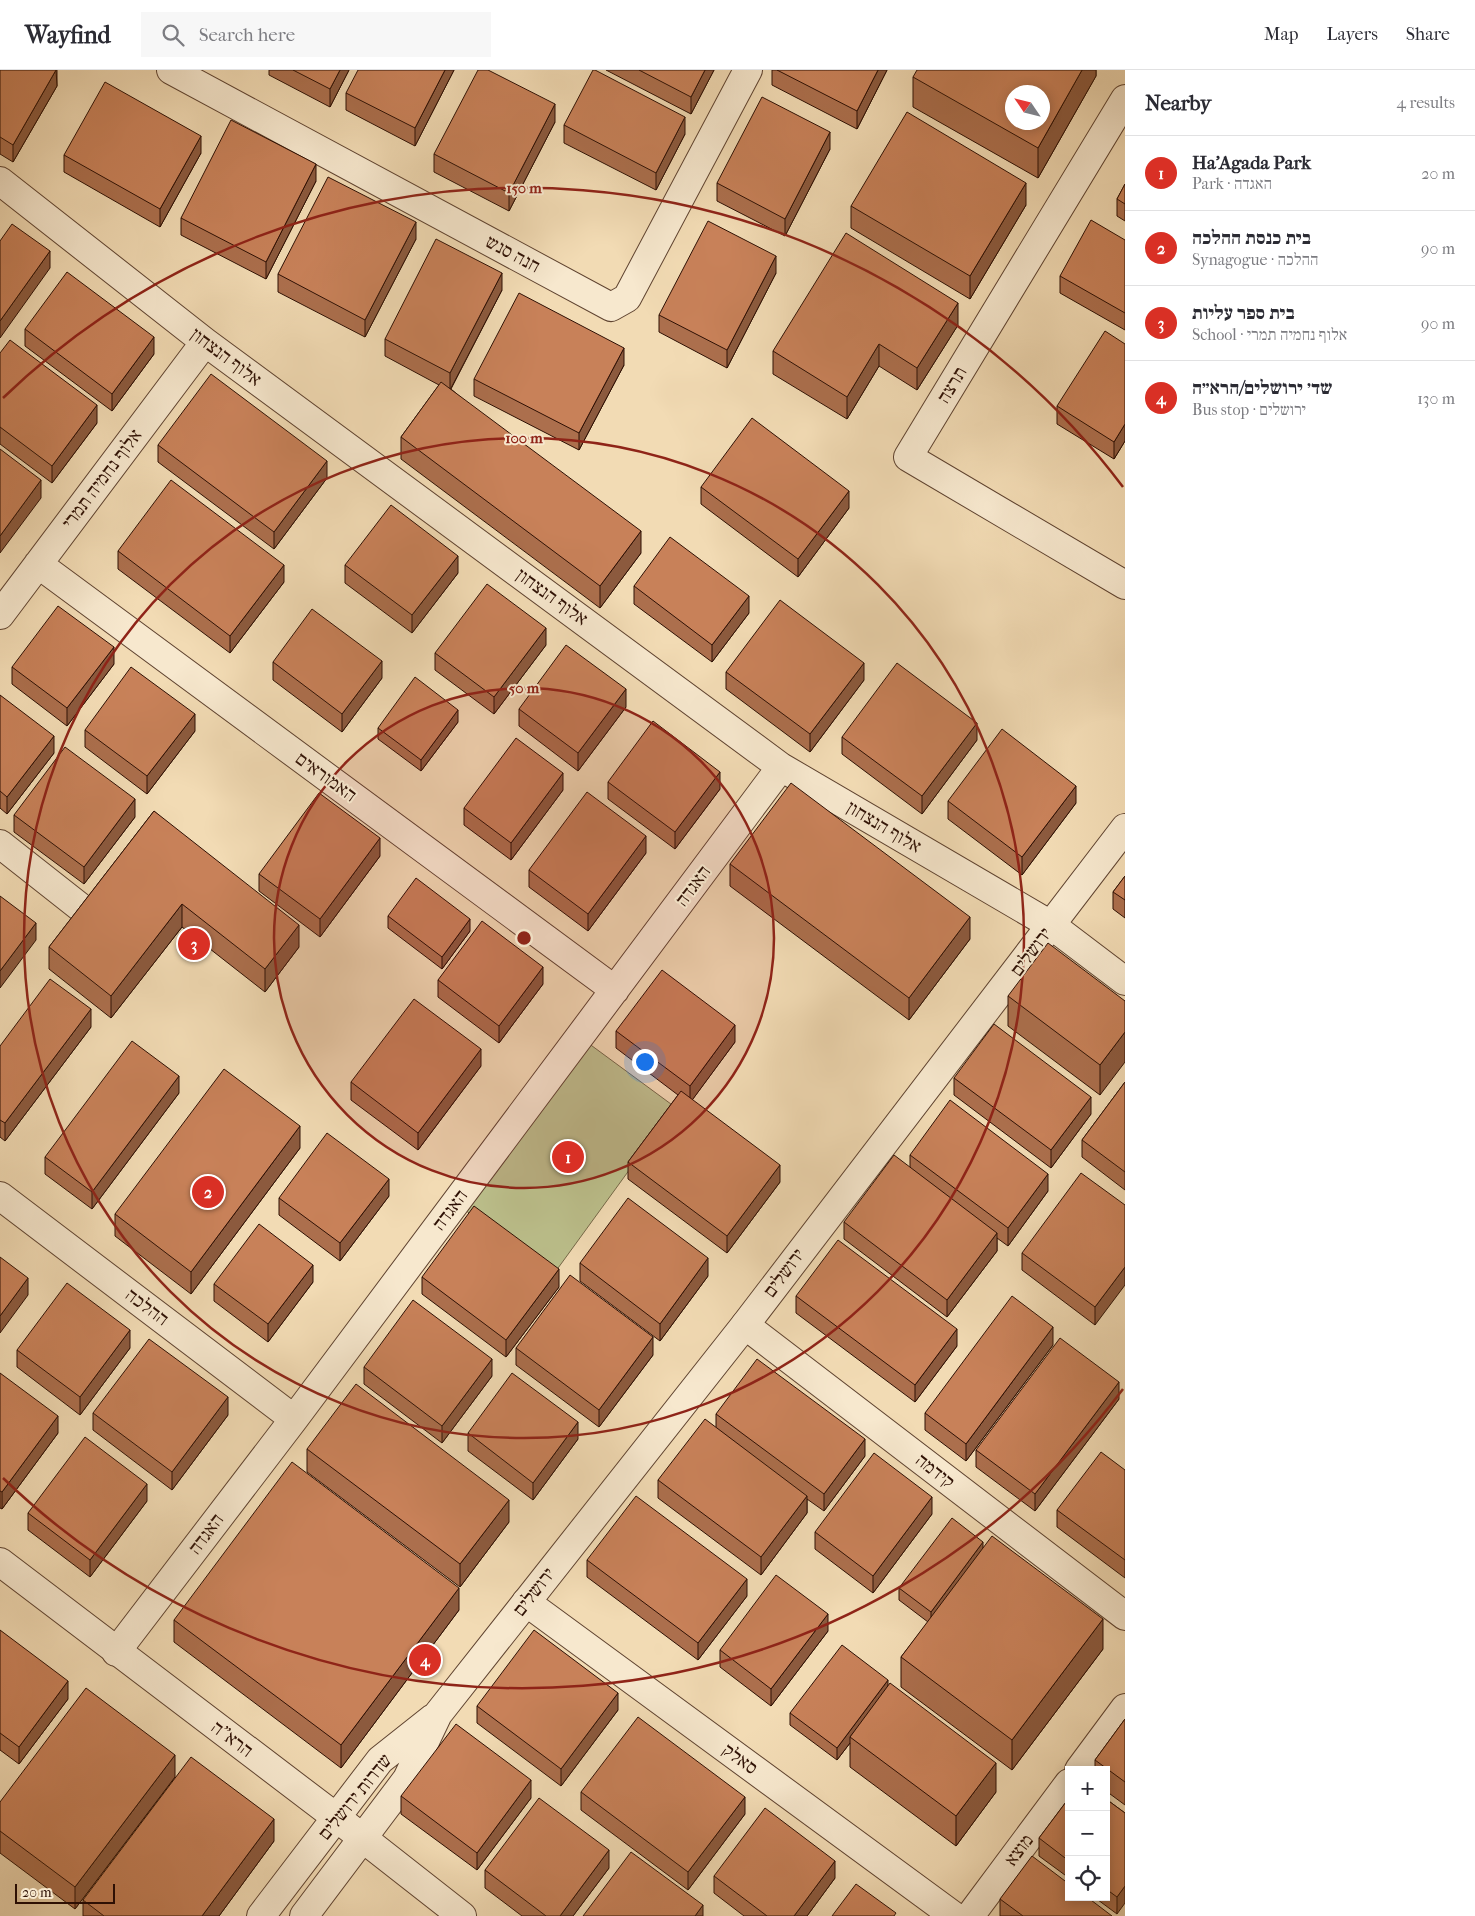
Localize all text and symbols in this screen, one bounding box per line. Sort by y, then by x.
search box [141,12,491,57]
text: Wayfind [25,21,111,49]
icon: search [159,21,187,49]
text: Search here [199,24,295,46]
text: Map [1264,24,1298,45]
text: Layers [1326,24,1378,45]
text: Share [1406,24,1450,45]
north arrow [1005,85,1050,130]
text: Nearby [1145,91,1211,115]
text: 4 results [1397,93,1455,112]
text: Ha'Agada Park [1192,152,1311,174]
text: 1 [1158,164,1164,183]
text: 20 m [1421,164,1455,183]
text: Park · האגדה [1192,174,1272,193]
text: 150 m [506,179,542,197]
text: בית כנסת ההלכה [1192,227,1311,249]
street label: חנה סנש [482,231,544,277]
text: 2 [1157,239,1165,258]
text: 90 m [1421,239,1455,258]
text: Synagogue · ההלכה [1192,250,1318,269]
text: בית ספר עליות [1192,302,1295,324]
text: 3 [1158,314,1164,333]
text: 90 m [1421,314,1455,333]
street label: אלוף הנצחון [186,323,266,391]
text: School · אלוף נחמיה תמרי [1192,325,1347,344]
street label: תרצה [933,363,971,407]
text: שד׳ ירושלים/הרא״ה [1192,377,1332,399]
text: 4 [1156,389,1166,408]
text: 130 m [1417,389,1455,408]
text: Bus stop · ירושלים [1192,400,1306,419]
street label: אלוף נחמיה תמרי [57,425,147,533]
text: 100 m [505,429,543,447]
street label: אלוף הנצחון [512,564,592,630]
text: 50 m [509,679,540,697]
street label: האמוראים [291,747,361,807]
street label: אלוף הנצחון [843,796,925,858]
street label: האגדה [671,861,715,911]
street label: ירושלים [1006,923,1056,981]
pin: 3 [178,925,210,963]
centre of rings [515,929,533,947]
your location [632,1049,658,1075]
pin: 1 [552,1138,584,1176]
pin: 2 [192,1173,224,1211]
street label: האגדה [428,1185,472,1235]
street label: ירושלים [759,1244,809,1302]
street label: ההלכה [121,1284,173,1330]
street label: קידמה [911,1449,959,1493]
street label: האגדה [184,1509,228,1559]
street label: ירושלים [508,1563,560,1621]
pin: 4 [409,1641,441,1679]
street label: הרא"ה [207,1716,257,1762]
street label: סאלק [718,1739,762,1779]
street label: שדרות ירושלים [314,1750,396,1844]
map controls [1065,1766,1110,1901]
button: + [1065,1766,1110,1811]
button: − [1065,1811,1110,1856]
street label: מוצא [1000,1830,1038,1870]
button: locate [1065,1856,1110,1901]
scale bar [15,1881,115,1904]
text: 20 m [22,1884,52,1901]

